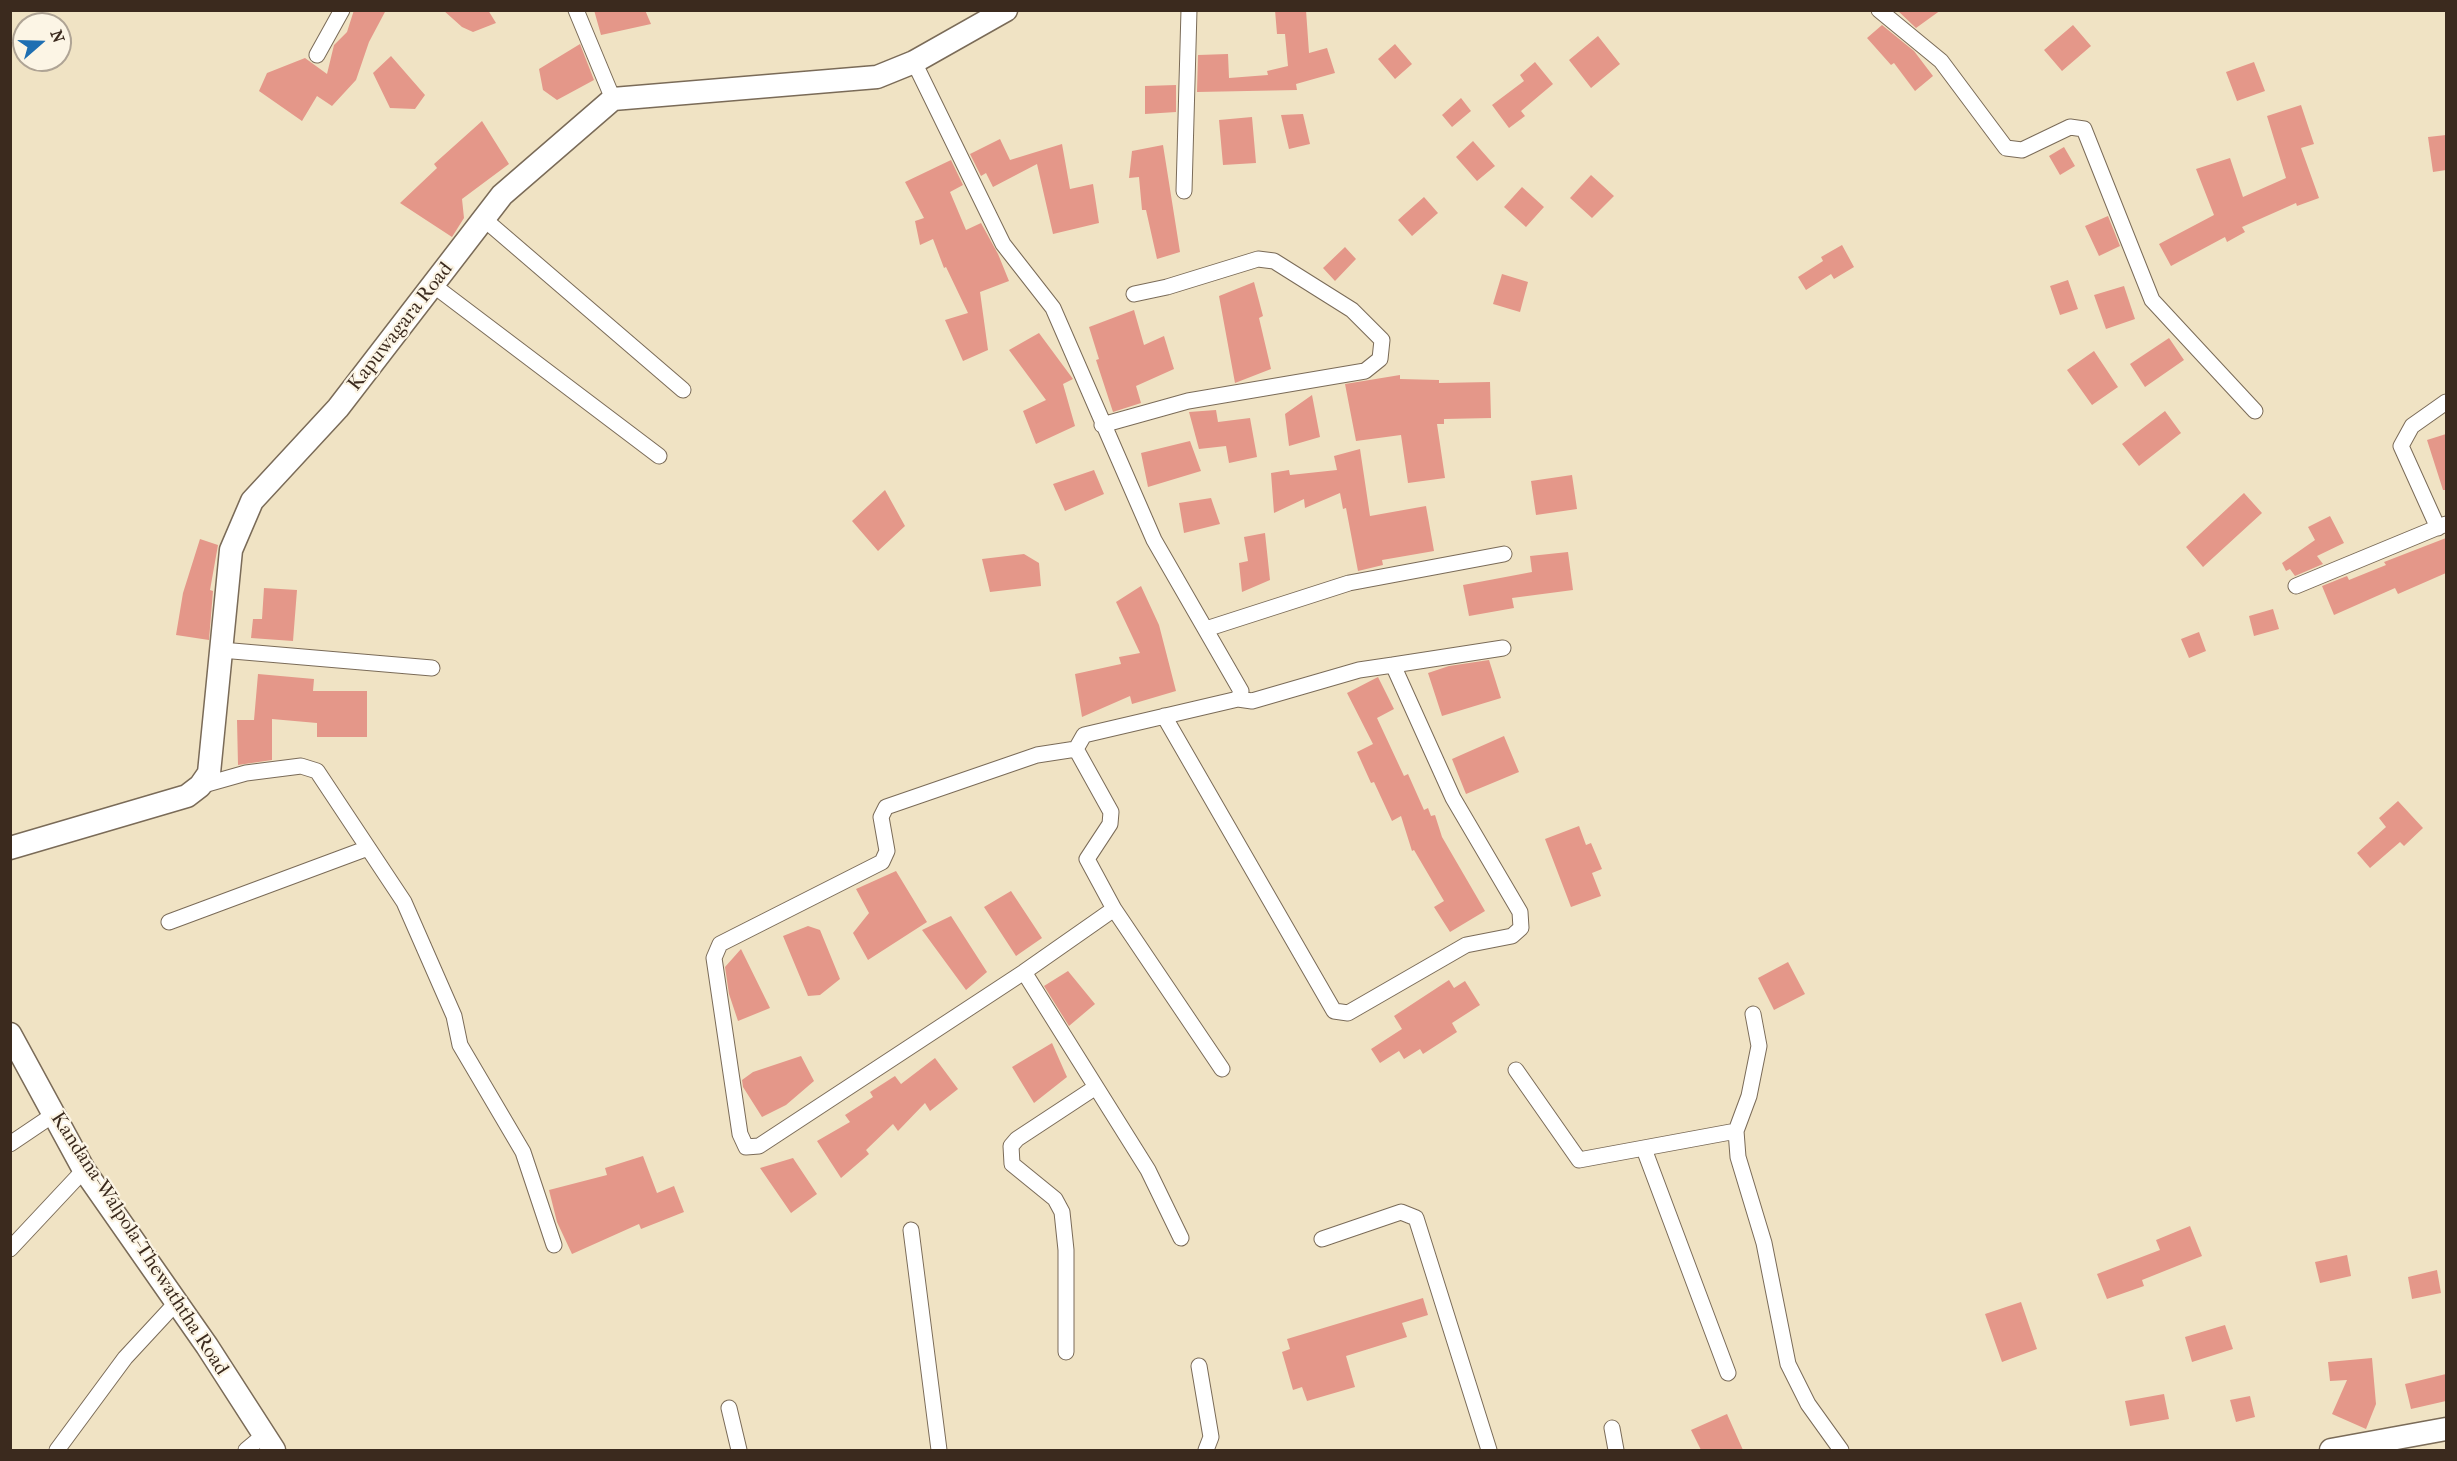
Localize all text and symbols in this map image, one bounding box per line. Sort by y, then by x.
north arrow [12,12,72,72]
text: N [46,27,69,45]
street label: Kapuwagara Road [343,258,459,396]
street label: Kandana-Walpola-Thewaththa Road [45,1108,233,1380]

